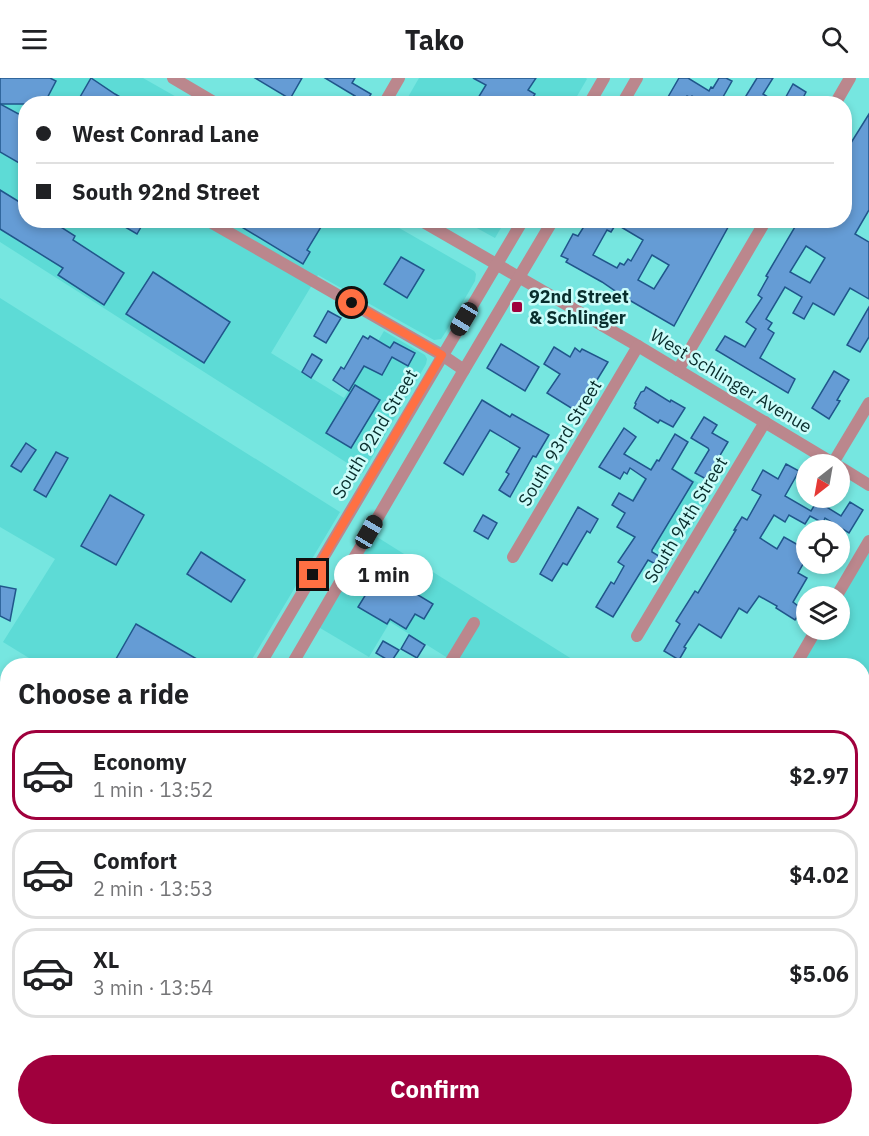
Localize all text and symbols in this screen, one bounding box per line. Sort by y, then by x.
text: Tako [405,22,464,57]
icon: menu [18,23,51,56]
icon: search [818,23,851,56]
text: West Conrad Lane [72,119,259,148]
text: South 92nd Street [72,177,260,206]
place label: 92nd Street & Schlinger [529,285,629,329]
route start [338,289,365,316]
car [447,299,481,339]
marker: 92nd Street & Schlinger [510,300,524,314]
street label: West Schlinger Avenue [646,323,816,438]
street label: South 92nd Street [327,365,422,503]
street label: South 93rd Street [513,375,606,510]
street label: South 94th Street [639,452,732,587]
north arrow [796,454,850,508]
map controls [796,454,850,640]
car [352,512,386,552]
button: locate [796,520,850,574]
callout: 1 min [334,554,433,596]
route end [299,561,326,588]
text: 1 min [357,561,410,588]
button: layers [796,586,850,640]
text: Choose a ride [18,676,189,711]
text: Economy [93,747,187,776]
icon: car [21,748,75,802]
text: $2.97 [789,761,849,790]
text: 1 min · 13:52 [93,776,213,803]
text: Comfort [93,846,177,875]
icon: car [21,847,75,901]
text: $4.02 [789,860,849,889]
text: 2 min · 13:53 [93,875,213,902]
text: XL [93,945,119,974]
icon: car [21,946,75,1000]
text: $5.06 [789,959,849,988]
text: 3 min · 13:54 [93,974,213,1001]
button: Confirm [18,1055,852,1124]

